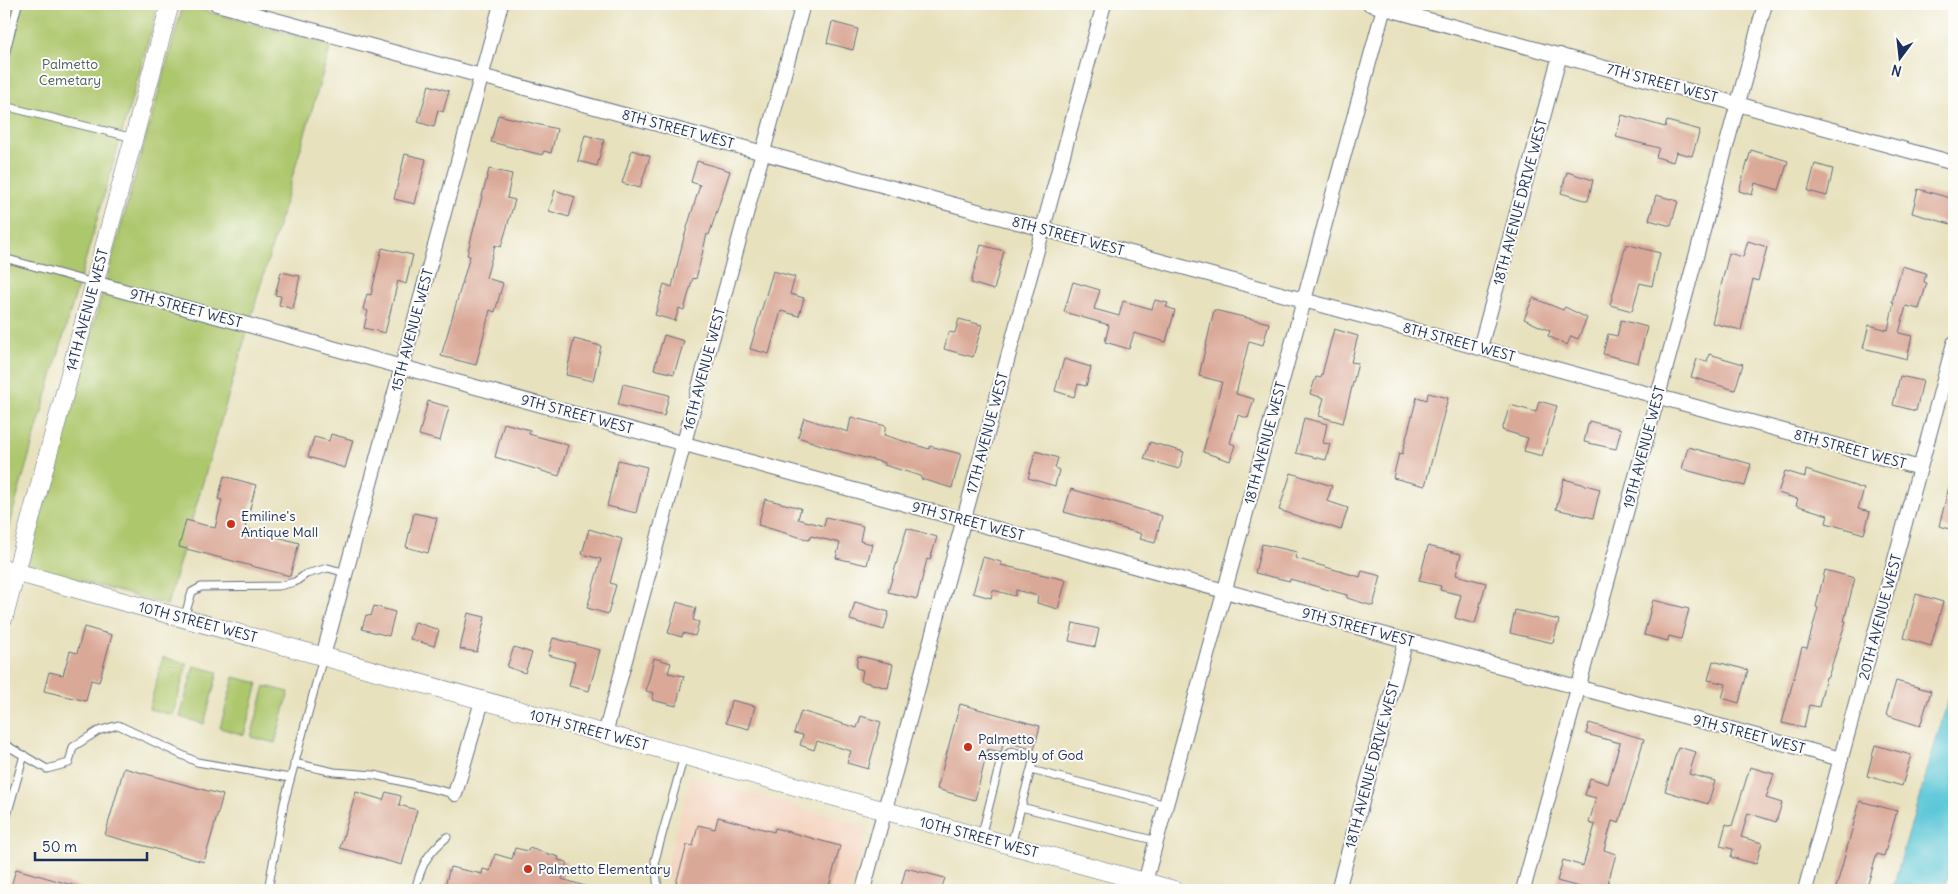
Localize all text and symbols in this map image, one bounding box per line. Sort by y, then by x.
north arrow [1876,32,1926,82]
park label: Palmetto Cemetary [39,55,101,89]
street label: 7TH STREET WEST [1604,59,1720,107]
text: N [1890,61,1904,81]
street label: 8TH STREET WEST [620,105,736,153]
street label: 18TH AVENUE DRIVE WEST [1489,117,1551,287]
street label: 8TH STREET WEST [1010,212,1126,260]
street label: 14TH AVENUE WEST [62,247,112,373]
street label: 15TH AVENUE WEST [387,267,437,393]
street label: 9TH STREET WEST [128,284,244,332]
street label: 16TH AVENUE WEST [679,306,729,432]
street label: 8TH STREET WEST [1401,318,1517,366]
street label: 17TH AVENUE WEST [962,370,1012,496]
street label: 18TH AVENUE WEST [1240,380,1290,506]
street label: 19TH AVENUE WEST [1619,384,1669,510]
street label: 9TH STREET WEST [519,390,635,438]
street label: 8TH STREET WEST [1792,425,1908,473]
street label: 9TH STREET WEST [910,497,1026,545]
place label: Emiline's Antique Mall [241,507,318,541]
marker: Emiline's Antique Mall [225,518,237,530]
street label: 20TH AVENUE WEST [1855,552,1905,682]
street label: 10TH STREET WEST [137,598,259,646]
street label: 9TH STREET WEST [1300,603,1416,651]
street label: 18TH AVENUE DRIVE WEST [1341,680,1403,850]
street label: 10TH STREET WEST [528,706,650,754]
street label: 9TH STREET WEST [1691,710,1807,758]
place label: Palmetto Assembly of God [978,730,1084,764]
marker: Palmetto Assembly of God [962,741,974,753]
street label: 10TH STREET WEST [918,813,1040,861]
scale bar [35,829,148,861]
text: 50 m [42,837,77,856]
place label: Palmetto Elementary [538,860,671,878]
marker: Palmetto Elementary [522,863,534,875]

